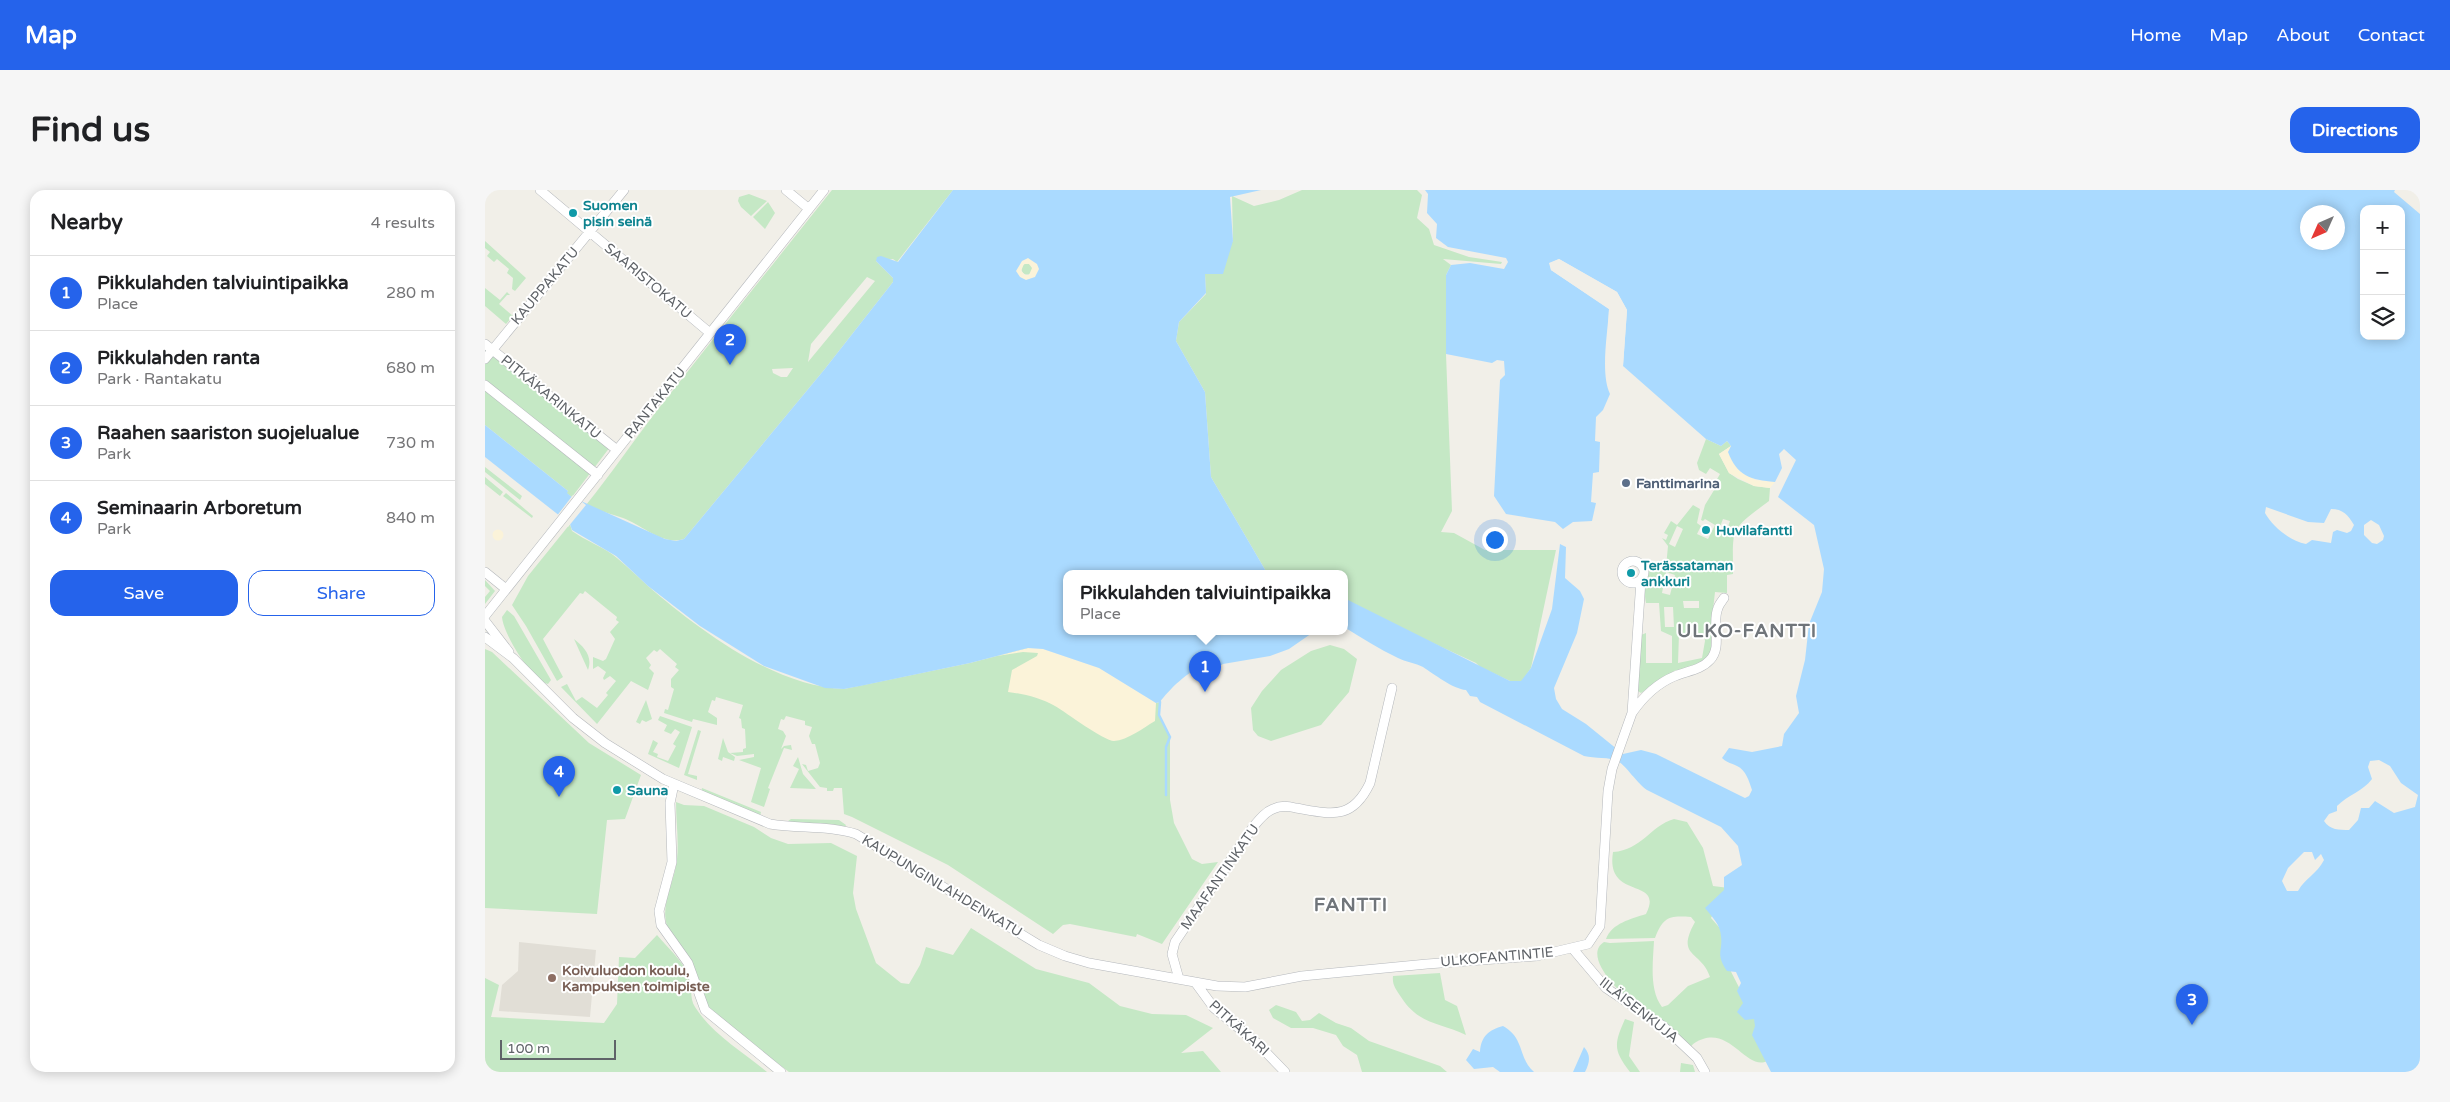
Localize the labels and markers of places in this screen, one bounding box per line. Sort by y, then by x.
place label: Suomen pisin seinä [583,197,652,230]
marker: Suomen pisin seinä [567,207,579,219]
pin: 2 [714,324,746,365]
place label: Fanttimarina [1636,475,1720,492]
marker: Fanttimarina [1620,477,1632,489]
place label: Huvilafantti [1716,522,1793,539]
marker: Huvilafantti [1700,524,1712,536]
place label: Terässataman ankkuri [1640,557,1733,590]
marker: Terässataman ankkuri [1625,567,1637,579]
pin: 1 [1189,651,1221,692]
pin: 4 [543,756,575,797]
place label: Sauna [627,782,668,799]
marker: Sauna [611,784,623,796]
place label: Koivuluodon koulu, Kampuksen toimipiste [562,962,710,995]
marker: Koivuluodon koulu, Kampuksen toimipiste [546,972,558,984]
pin: 3 [2176,984,2208,1025]

